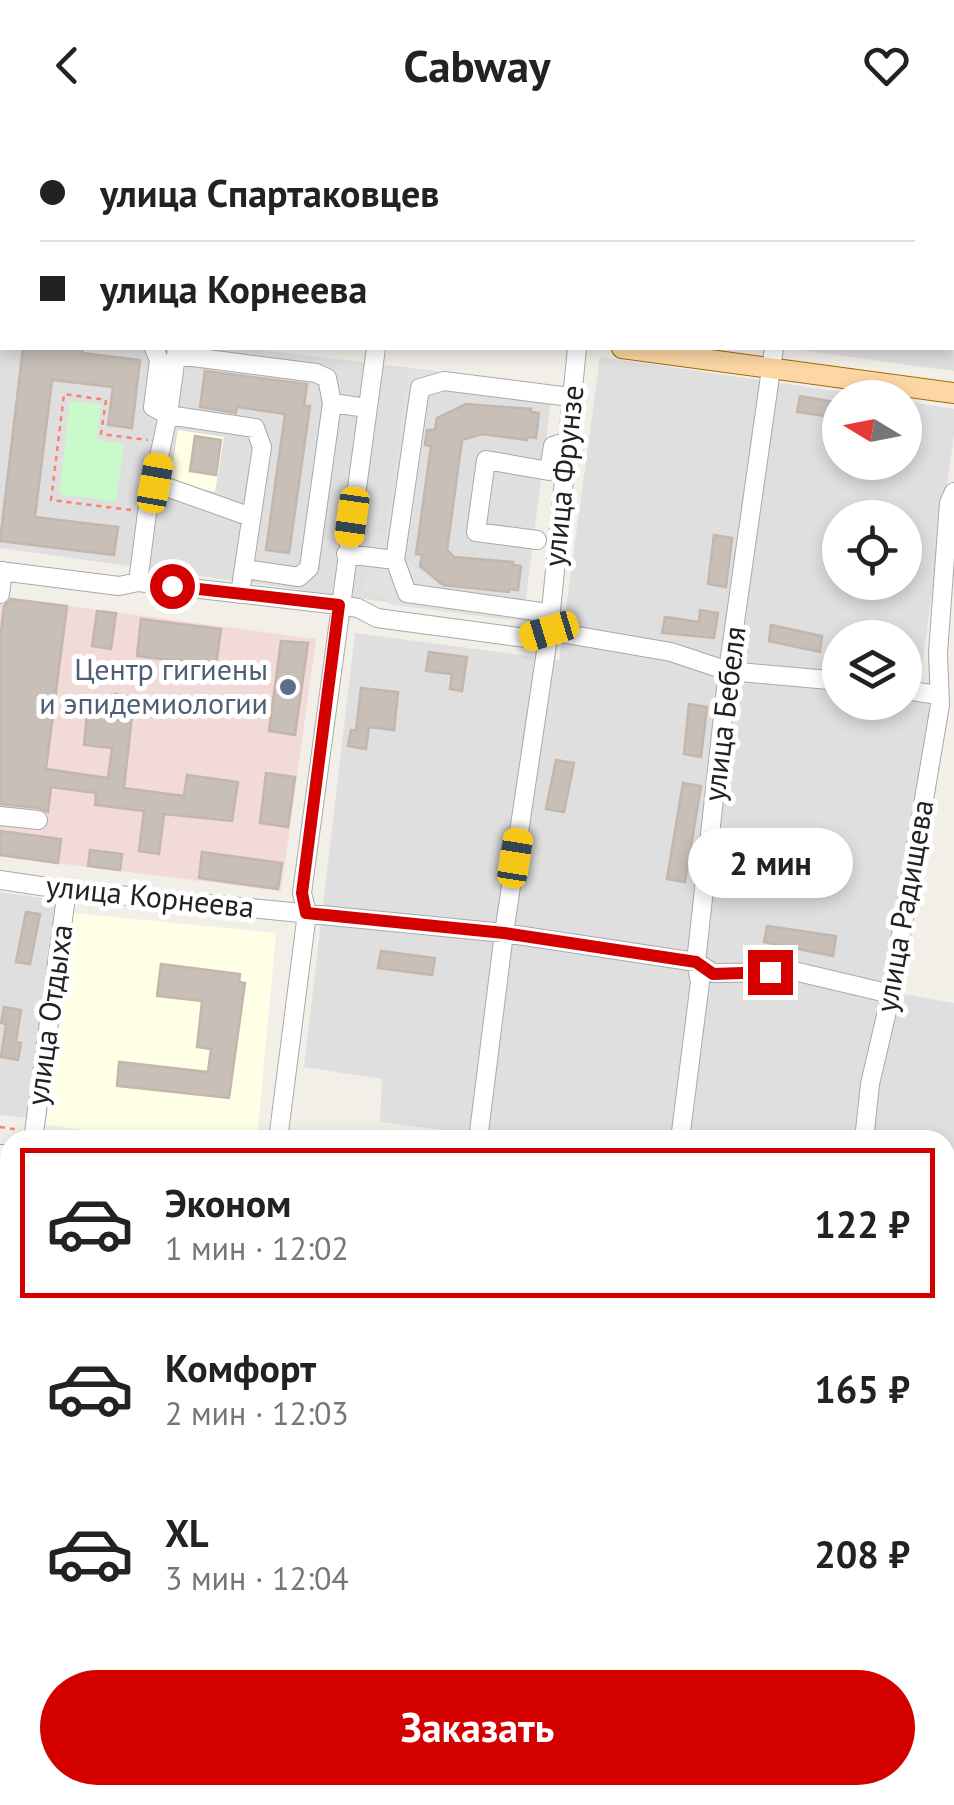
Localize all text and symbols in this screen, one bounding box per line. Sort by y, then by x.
text: Cabway [404,36,550,94]
icon: back [40,38,95,93]
icon: heart [859,38,914,93]
text: улица Спартаковцев [100,168,439,217]
text: улица Корнеева [100,264,367,313]
north arrow [822,380,922,480]
map controls [822,380,922,720]
street label: улица Фрунзе [534,383,591,569]
car [135,451,175,515]
car [333,485,371,549]
button: locate [822,500,922,600]
route start [150,564,195,609]
car [516,608,582,654]
button: layers [822,620,922,720]
street label: улица Бебеля [693,624,754,804]
place label: Центр гигиены и эпидемиологии [39,649,268,722]
marker: Центр гигиены и эпидемиологии [277,676,299,698]
street label: улица Радищева [866,796,941,1015]
car [495,826,535,890]
callout: 2 мин [688,827,852,897]
text: 2 мин [729,842,812,884]
street label: улица Корнеева [44,865,256,926]
street label: улица Отдыха [17,922,81,1108]
route end [748,950,793,995]
icon: car [45,1178,135,1268]
text: Эконом [165,1178,291,1227]
text: 122 ₽ [814,1199,910,1248]
text: 1 мин · 12:02 [165,1227,349,1269]
icon: car [45,1343,135,1433]
text: Комфорт [165,1343,316,1392]
text: 165 ₽ [814,1364,910,1413]
text: 2 мин · 12:03 [165,1392,349,1434]
icon: car [45,1508,135,1598]
text: XL [165,1508,209,1557]
text: 208 ₽ [814,1529,910,1578]
text: 3 мин · 12:04 [165,1557,349,1599]
button: Заказать [40,1670,915,1785]

